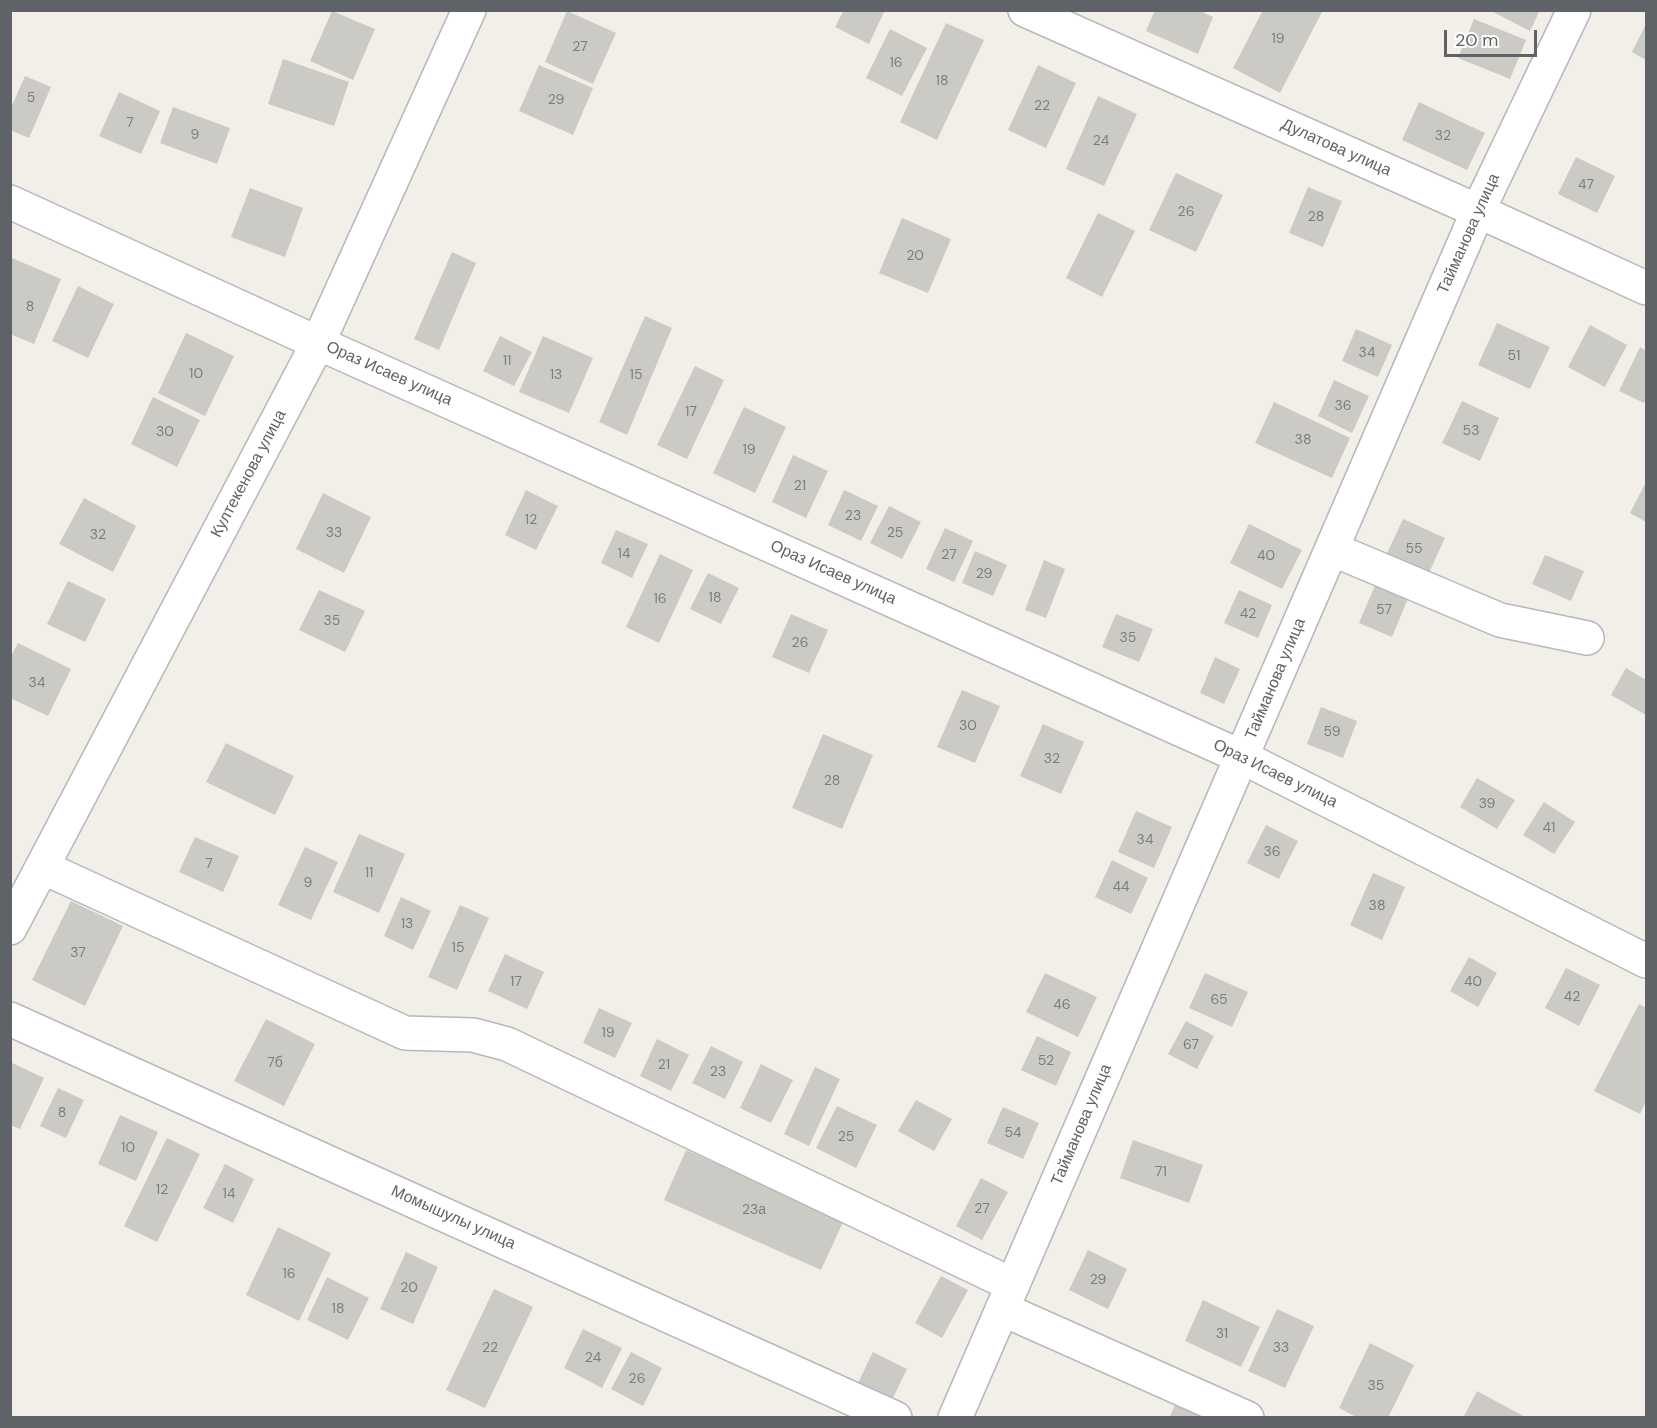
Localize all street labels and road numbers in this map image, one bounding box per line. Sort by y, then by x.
street label: Дулатова улица [1278,115,1394,181]
street label: Тайманова улица [1434,171,1504,297]
street label: Ораз Исаев улица [323,338,455,410]
street label: Култекенова улица [207,407,291,541]
street label: Ораз Исаев улица [767,537,899,609]
street label: Тайманова улица [1242,615,1310,743]
street label: Ораз Исаев улица [1210,736,1340,812]
street label: Тайманова улица [1048,1061,1116,1189]
street label: Момышулы улица [388,1182,518,1254]

